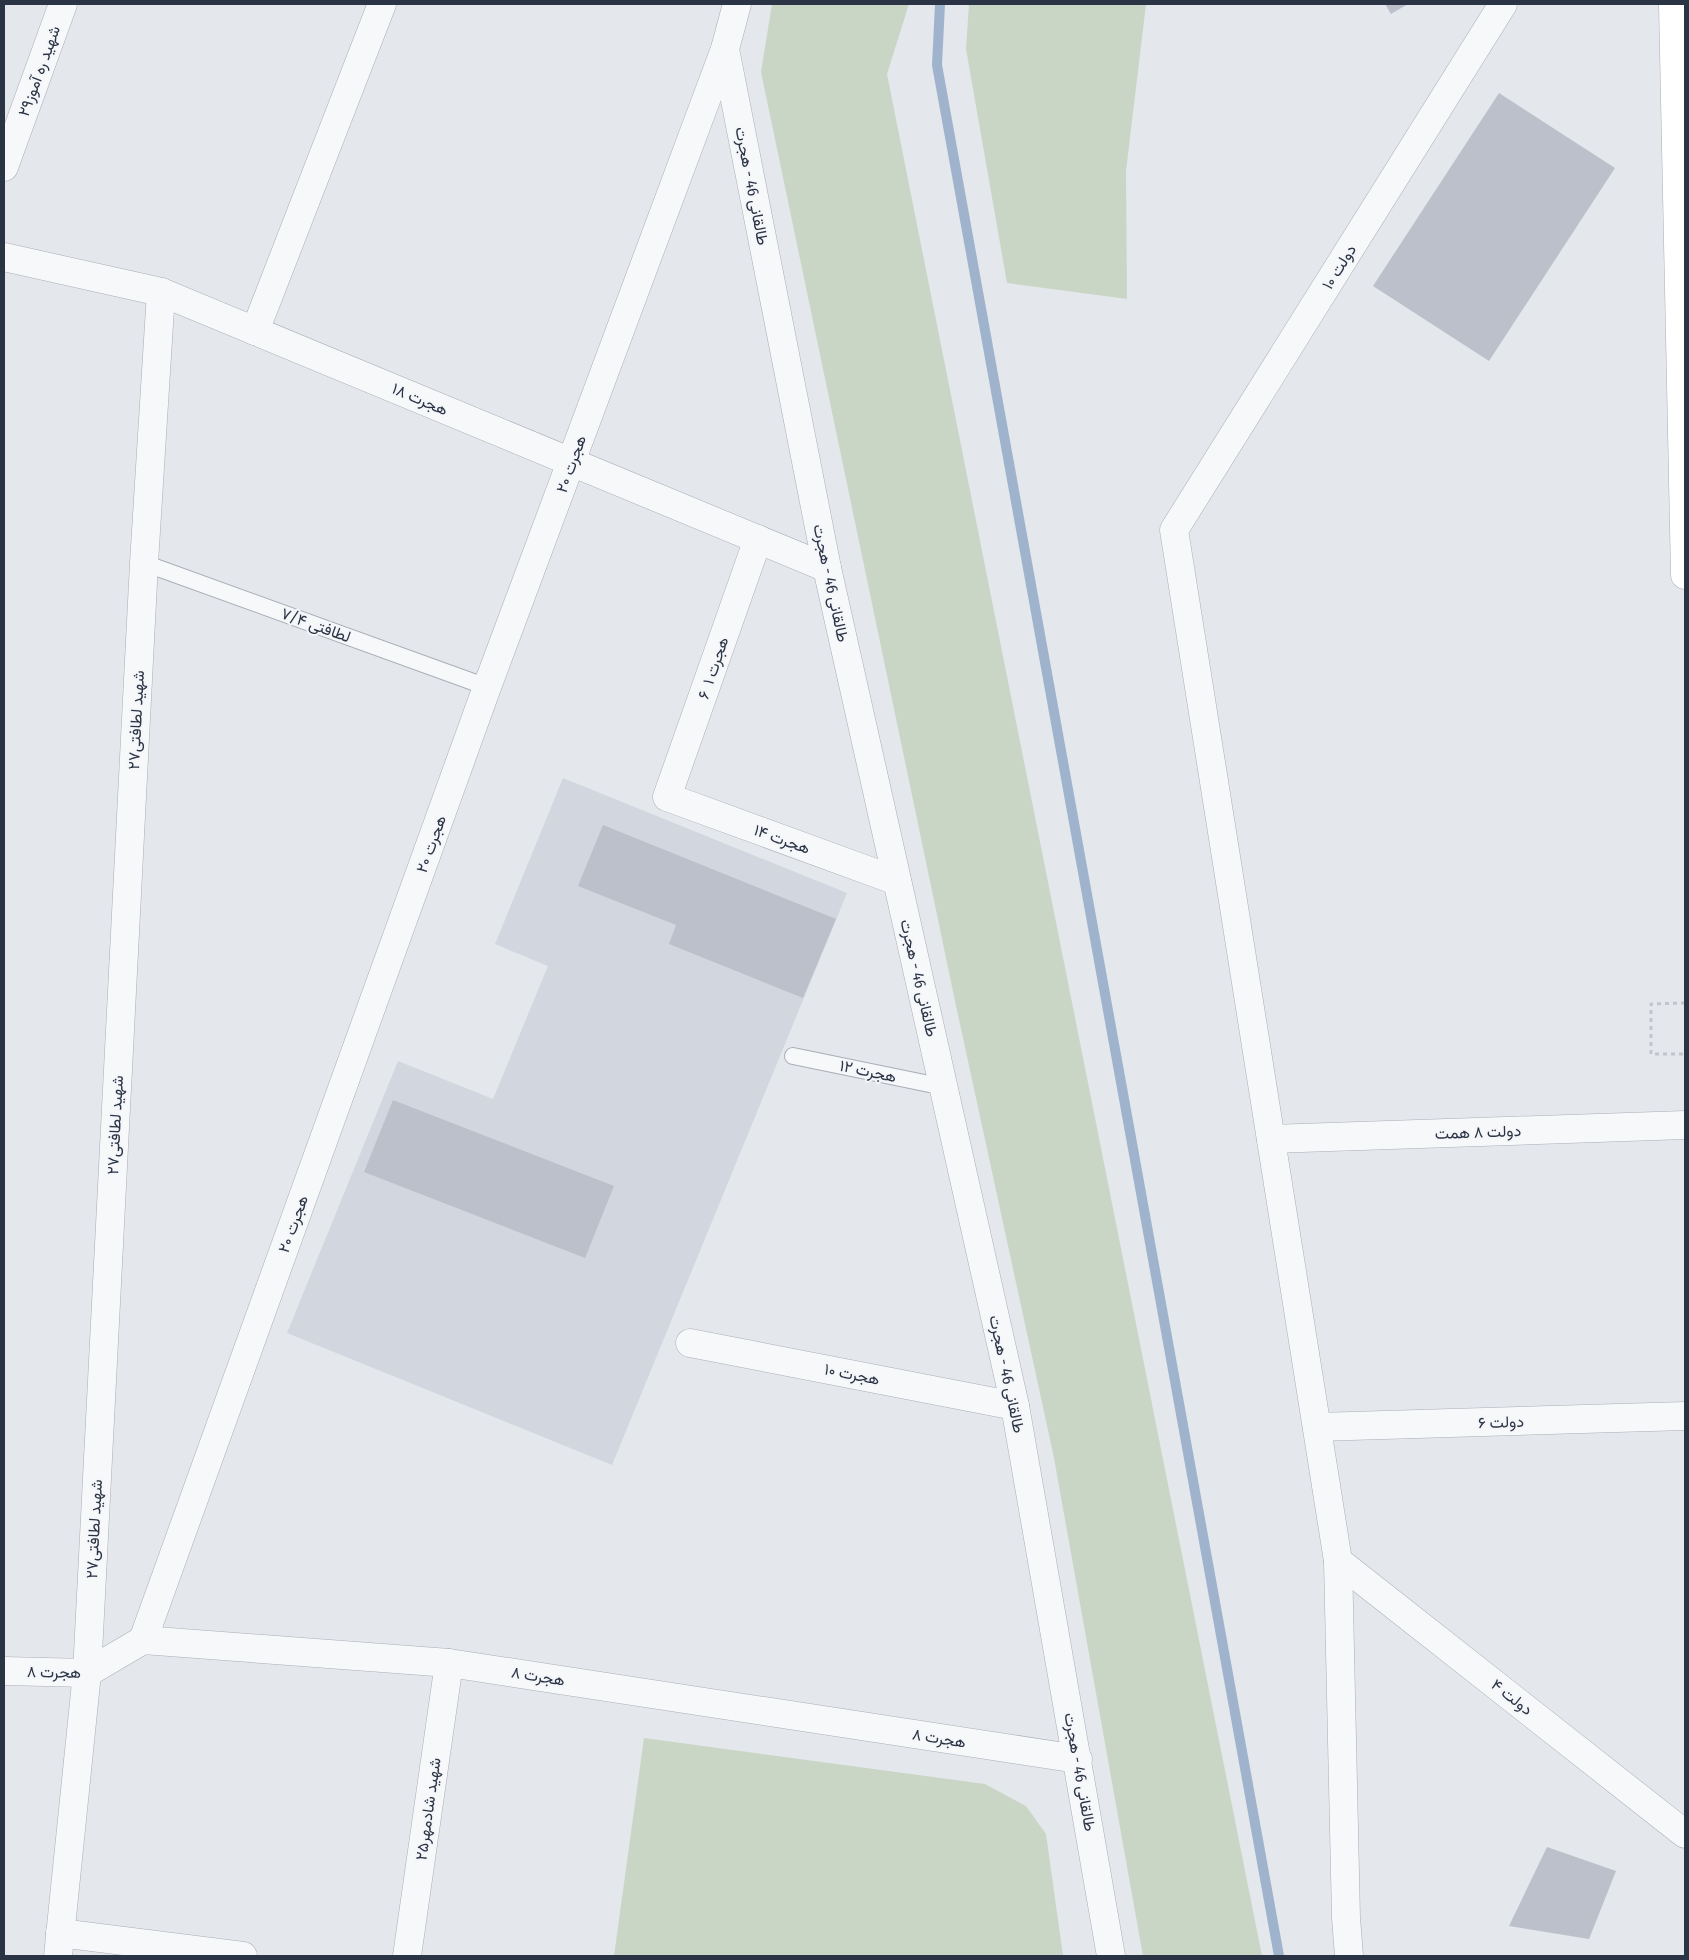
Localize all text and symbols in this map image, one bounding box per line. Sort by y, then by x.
street label: شهید ره آموز۲۹ [14,23,65,119]
street label: طالقانی 46 - هجرت [730,125,773,247]
street label: دولت ۱۰ [1318,241,1361,294]
street label: هجرت ۱۸ [389,379,451,420]
street label: هجرت ۲۰ [552,433,591,496]
street label: طالقانی 46 - هجرت [808,522,853,644]
street label: لطافتی ۷/۴ [278,604,353,647]
street label: هجرت ۱ ‍ ۶ [693,634,733,702]
street label: شهید لطافتی۲۷ [124,670,149,770]
street label: هجرت ۲۰ [412,813,451,876]
street label: هجرت ۱۴ [751,820,813,859]
street label: طالقانی 46 - هجرت [895,917,942,1039]
street label: هجرت ۱۲ [838,1056,898,1087]
street label: شهید لطافتی۲۷ [103,1075,128,1175]
street label: دولت ۸ همت [1435,1121,1522,1144]
street label: هجرت ۲۰ [274,1193,313,1256]
street label: طالقانی 46 - هجرت [984,1313,1029,1435]
street label: هجرت ۱۰ [822,1359,881,1390]
street label: دولت ۶ [1478,1412,1524,1433]
street label: شهید لطافتی۲۷ [82,1479,107,1579]
street label: هجرت ۸ [27,1662,81,1683]
street label: هجرت ۸ [510,1662,566,1691]
street label: دولت ۴ [1487,1675,1536,1720]
street label: طالقانی 46 - هجرت [1059,1711,1100,1833]
street label: هجرت ۸ [911,1724,967,1753]
street label: شهید شادمهر۲۵ [411,1756,446,1862]

